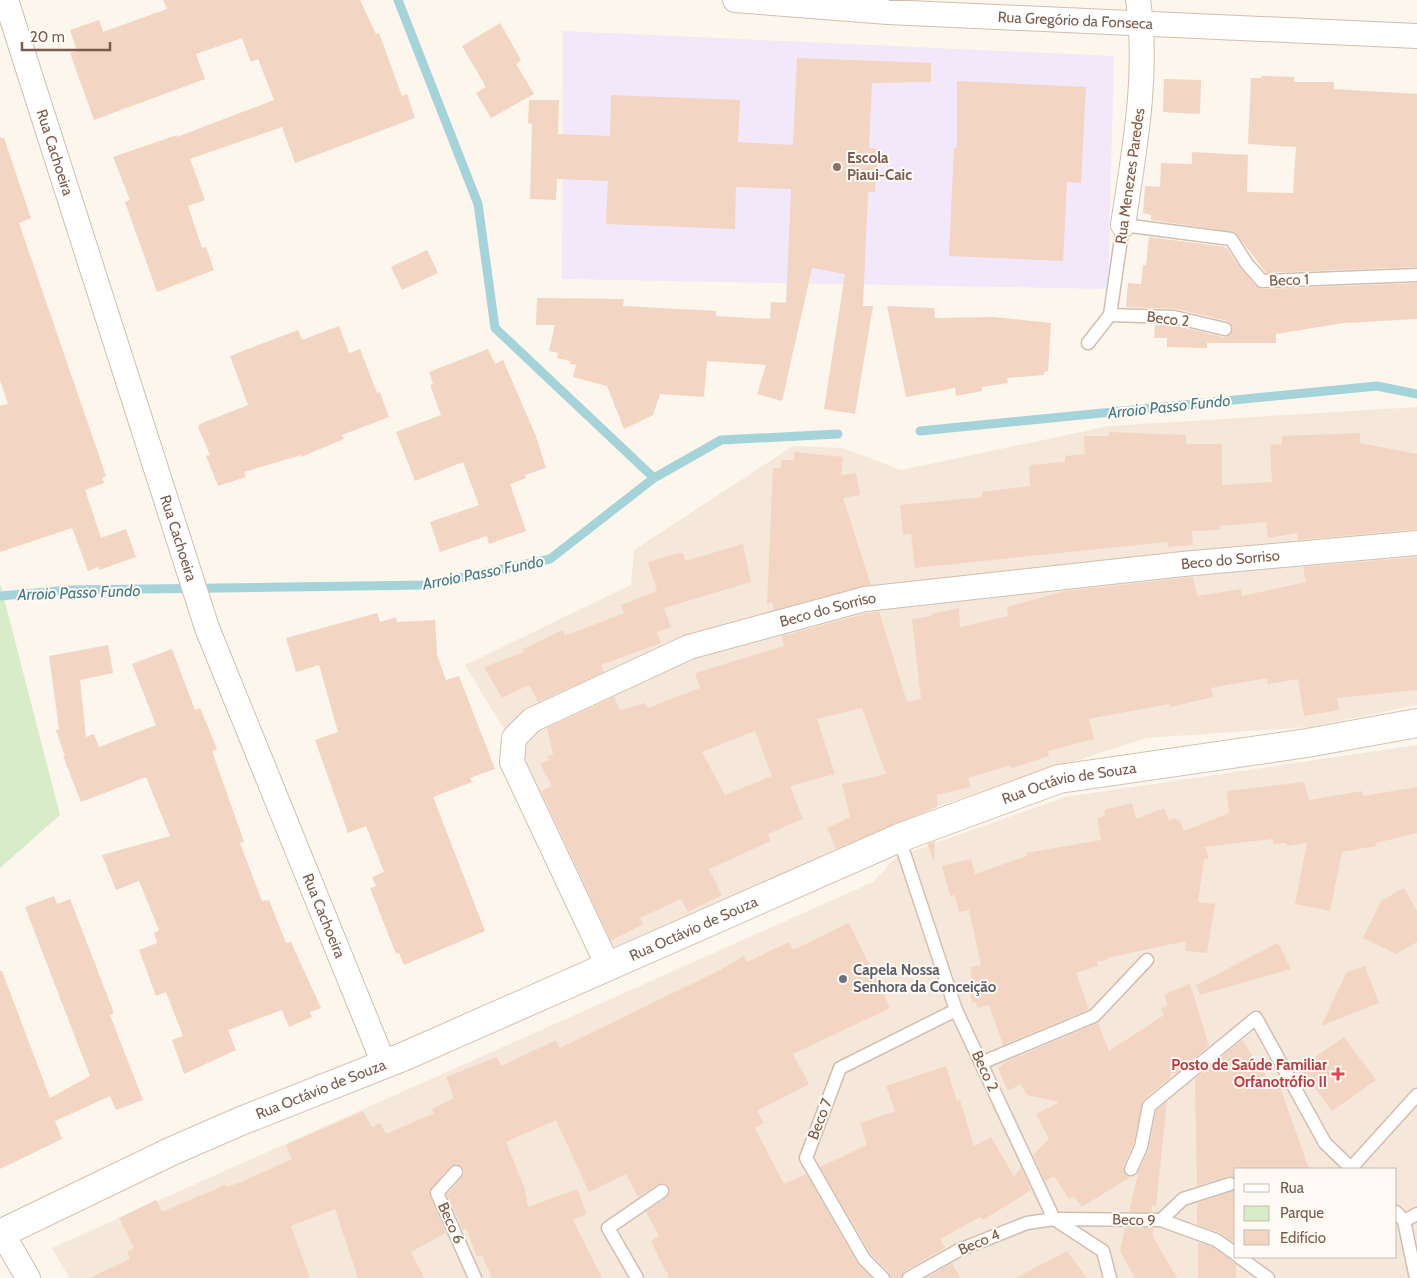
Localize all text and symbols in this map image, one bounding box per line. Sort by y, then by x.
street label: Rua Gregório da Fonseca [997,8,1154,33]
scale bar [22,20,110,52]
text: 20 m [30,28,65,46]
street label: Rua Cachoeira [33,107,77,199]
street label: Rua Menezes Paredes [1112,107,1148,245]
place label: Escola Piaui-Caic [847,149,912,184]
marker: Escola Piaui-Caic [831,161,843,173]
street label: Beco 1 [1269,270,1309,290]
street label: Beco 2 [1146,307,1190,331]
water label: Arroio Passo Fundo [1106,391,1231,422]
street label: Rua Cachoeira [156,493,201,584]
street label: Beco do Sorriso [1180,546,1280,573]
water label: Arroio Passo Fundo [420,551,545,594]
water label: Arroio Passo Fundo [16,581,141,604]
street label: Beco do Sorriso [778,589,877,631]
street label: Rua Octávio de Souza [999,759,1138,808]
street label: Rua Cachoeira [299,871,349,961]
street label: Rua Octávio de Souza [627,892,761,965]
place label: Capela Nossa Senhora da Conceição [853,961,997,996]
marker: Capela Nossa Senhora da Conceição [837,973,849,985]
street label: Beco 2 [968,1048,1002,1094]
street label: Rua Octávio de Souza [253,1055,389,1123]
place label: Posto de Saúde Familiar Orfanotrófio II [1171,1056,1327,1091]
marker: Posto de Saúde Familiar Orfanotrófio II [1331,1067,1345,1081]
street label: Beco 7 [804,1096,836,1142]
legend [1234,1168,1397,1258]
text: Rua [1280,1179,1305,1197]
street label: Beco 6 [434,1199,468,1247]
text: Parque [1280,1204,1324,1222]
street label: Beco 9 [1112,1210,1156,1230]
street label: Beco 4 [955,1225,1003,1259]
text: Edifício [1280,1229,1326,1247]

